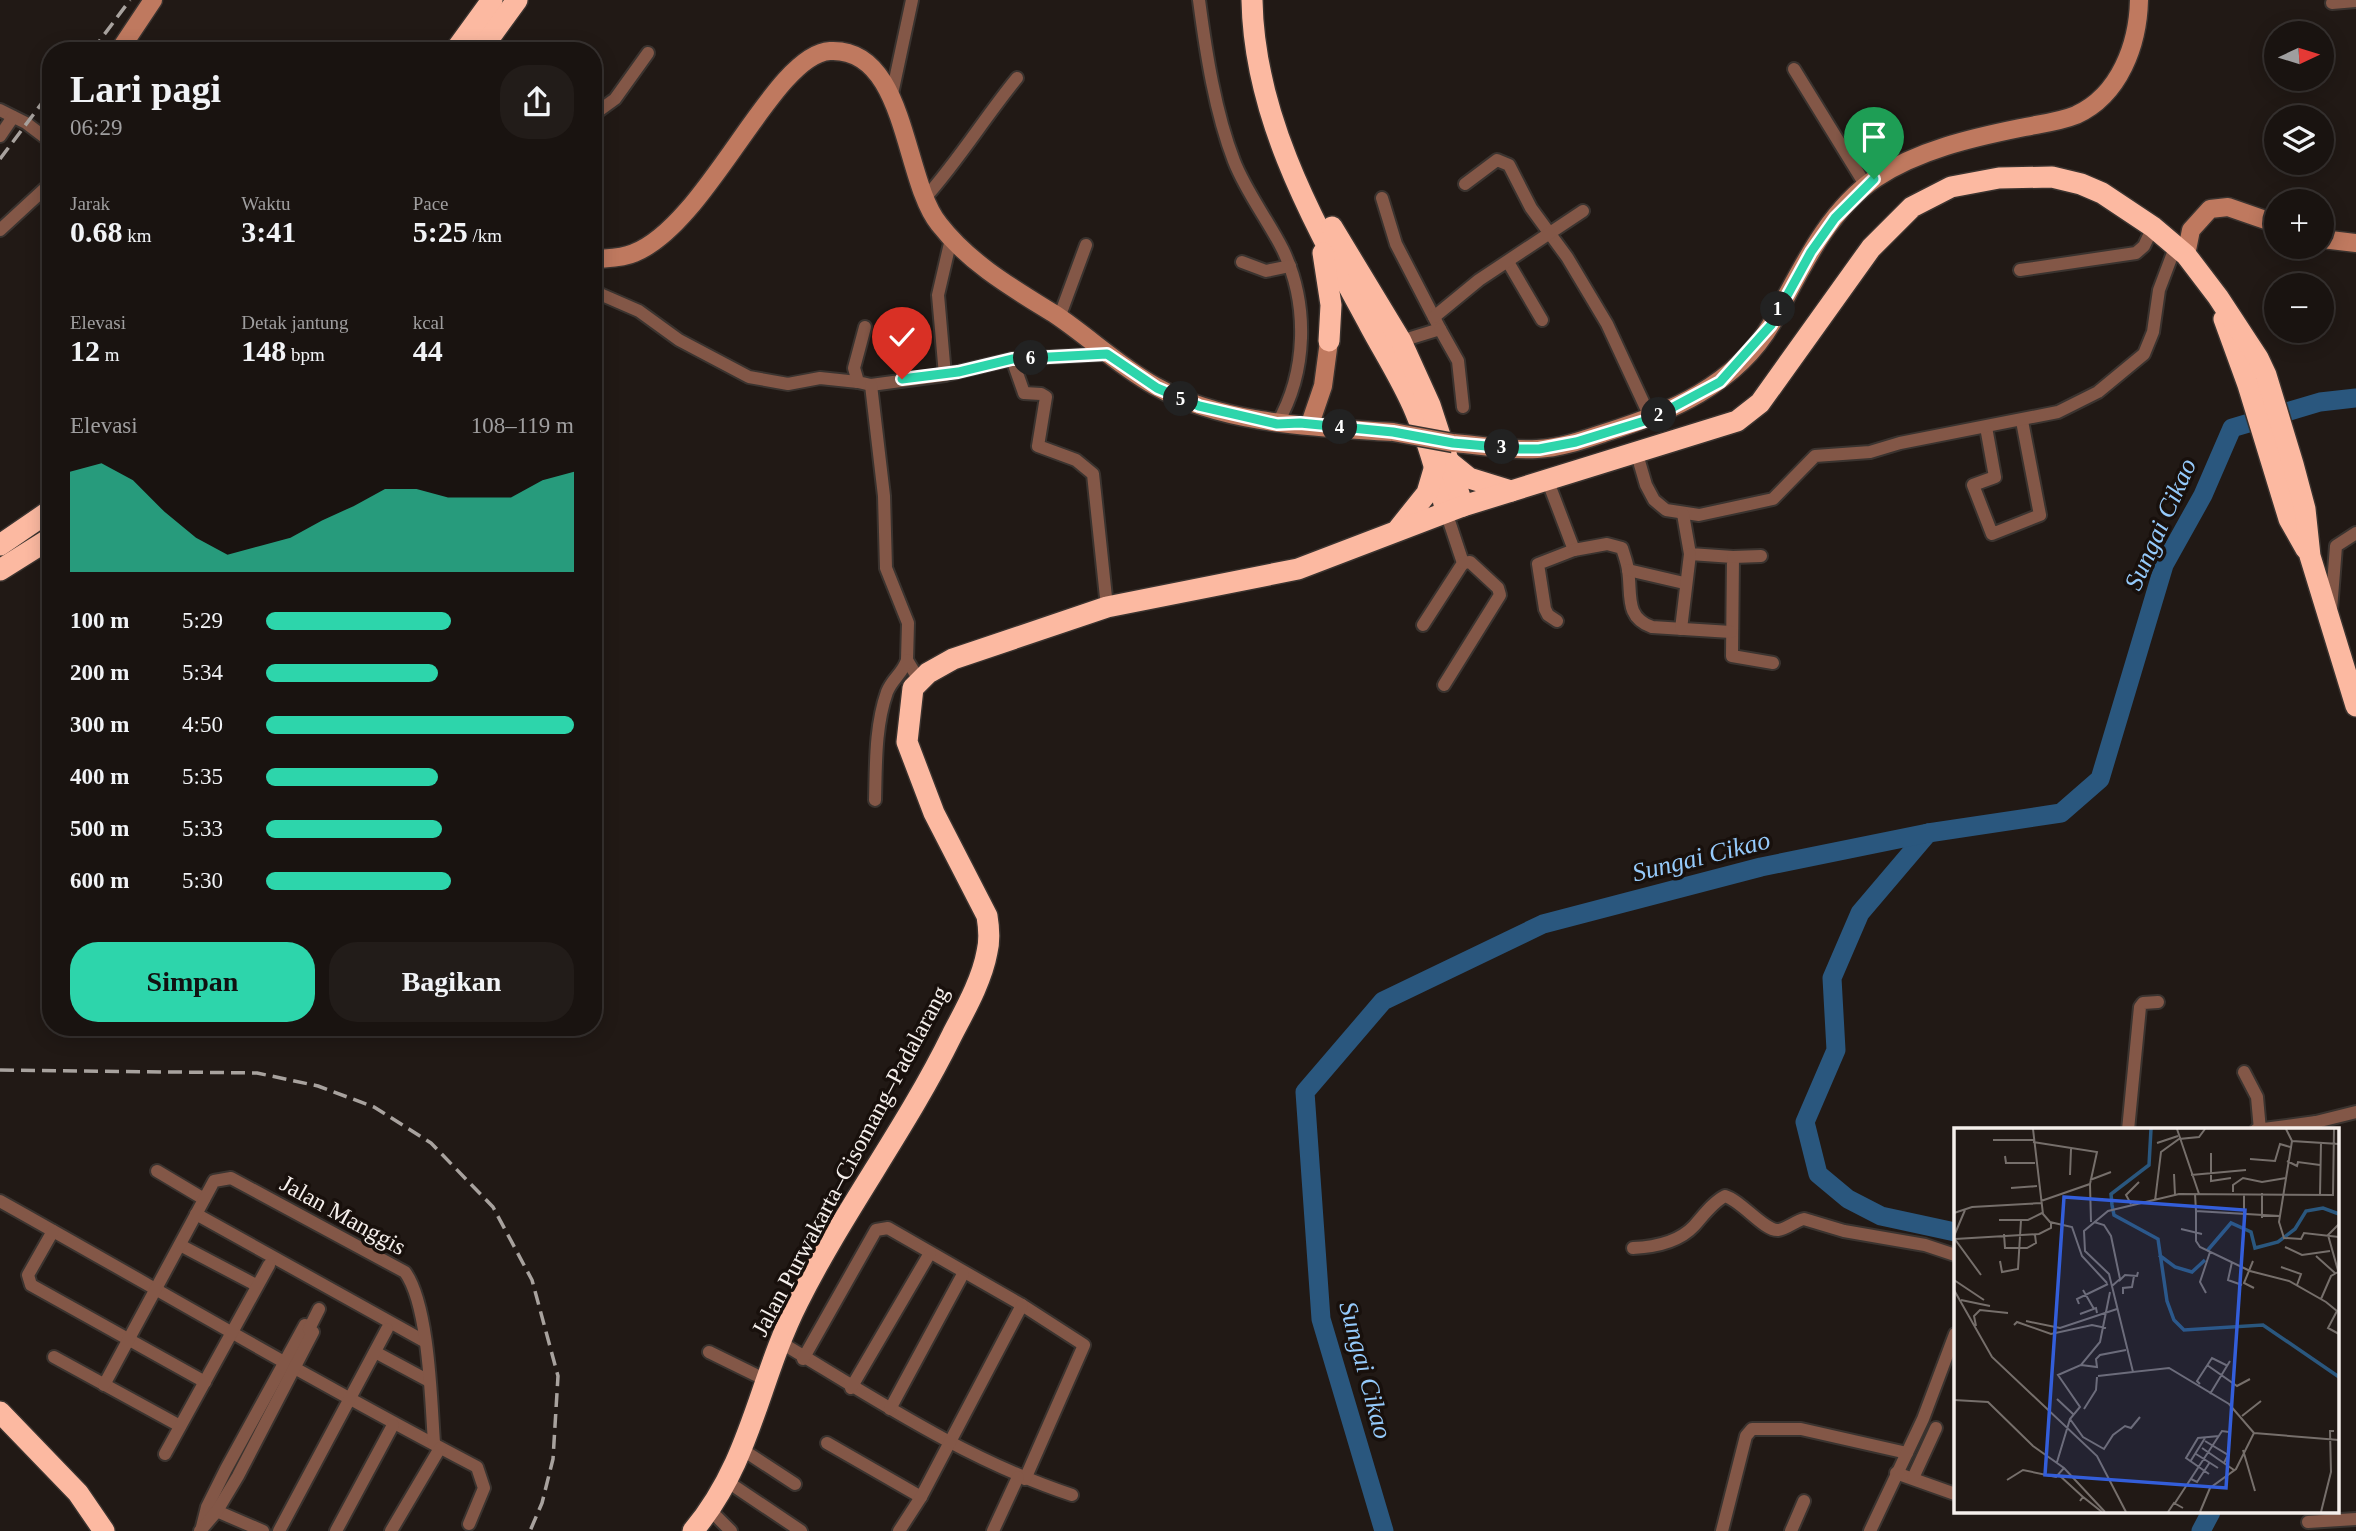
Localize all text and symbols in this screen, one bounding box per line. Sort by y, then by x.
north arrow [2264,21,2334,91]
map controls [2264,21,2334,343]
button: share [500,65,574,139]
text: Lari pagi [70,68,221,110]
button: layers [2264,105,2334,175]
pin [1844,107,1904,179]
text: 06:29 [70,115,122,140]
icon: arrive [1855,118,1893,156]
button: + [2264,189,2334,259]
text: Jarak [70,193,110,214]
text: Waktu [241,193,290,214]
text: Pace [413,193,449,214]
text: 0.68 [70,215,123,248]
text: 3:41 [241,215,296,248]
text: 5:25 [413,215,468,248]
text: km [123,225,152,246]
text: /km [468,225,502,246]
button: − [2264,273,2334,343]
pin: 1 [1760,292,1796,326]
text: 1 [1773,298,1782,319]
pin [872,307,932,379]
text: Elevasi [70,312,126,333]
text: Detak jantung [241,312,348,333]
text: kcal [413,312,444,333]
icon: check [883,318,921,356]
text: 12 [70,334,100,367]
text: 148 [241,334,286,367]
text: 44 [413,334,443,367]
pin: 6 [1014,340,1048,376]
text: m [100,344,120,365]
text: bpm [286,344,325,365]
text: 6 [1026,347,1035,368]
pin: 5 [1164,382,1198,416]
text: 5 [1176,388,1185,409]
pin: 2 [1642,398,1676,432]
text: 2 [1654,404,1663,425]
pin: 4 [1322,410,1358,444]
text: Elevasi [70,413,138,438]
text: 108–119 m [471,413,574,438]
text: 4 [1335,416,1344,437]
pin: 3 [1484,430,1520,464]
text: 3 [1497,436,1506,457]
water label: Sungai Cikao [2119,454,2202,594]
text: 100 m [70,608,129,633]
text: 5:29 [182,608,223,633]
text: 200 m [70,660,129,685]
text: 5:34 [182,660,223,685]
text: 300 m [70,712,129,737]
text: 4:50 [182,712,223,737]
text: 400 m [70,764,129,789]
text: 5:35 [182,764,223,789]
text: 500 m [70,816,129,841]
text: 5:33 [182,816,223,841]
water label: Sungai Cikao [1629,825,1773,888]
text: 600 m [70,868,129,893]
text: 5:30 [182,868,223,893]
button: Simpan [70,942,315,1022]
button: Bagikan [329,942,574,1022]
street label: Jalan Purwakarta–Cisomang–Padalarang [746,982,954,1340]
inset map [1954,1128,2338,1514]
street label: Jalan Manggis [276,1170,410,1260]
water label: Sungai Cikao [1333,1298,1398,1442]

